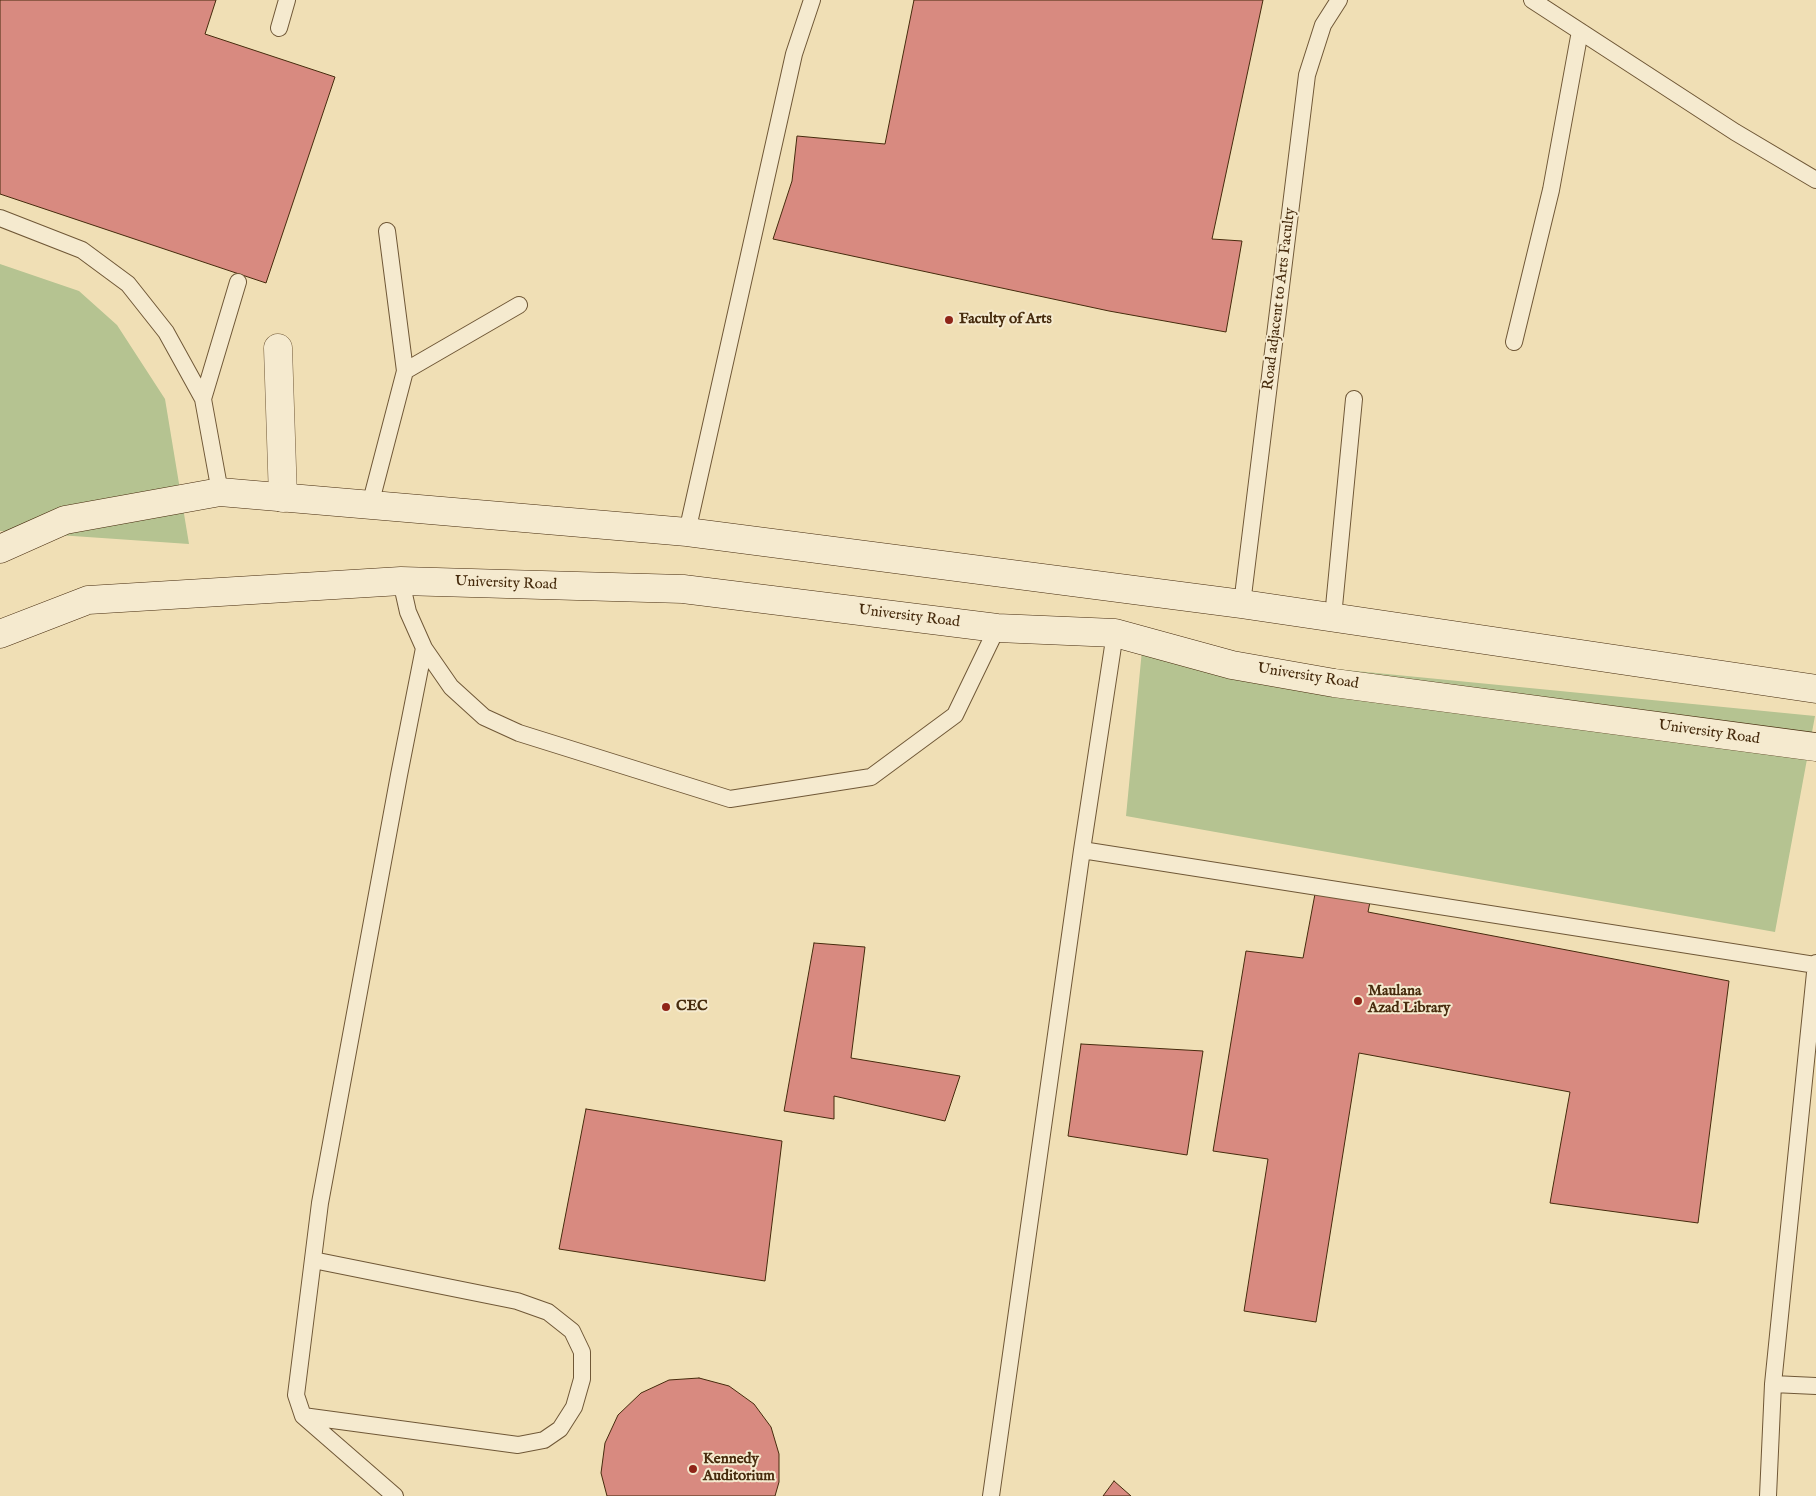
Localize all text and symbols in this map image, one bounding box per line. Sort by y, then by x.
street label: Road adjacent to Arts Faculty [1260,207,1300,391]
place label: Faculty of Arts [959,311,1052,329]
marker: Faculty of Arts [943,314,955,326]
street label: University Road [455,573,557,595]
street label: University Road [857,602,961,632]
street label: University Road [1256,660,1360,694]
street label: University Road [1657,717,1761,749]
place label: Maulana Azad Library [1368,983,1450,1018]
marker: Maulana Azad Library [1352,995,1364,1007]
place label: CEC [676,998,708,1016]
marker: CEC [660,1001,672,1013]
place label: Kennedy Auditorium [703,1451,775,1486]
marker: Kennedy Auditorium [687,1463,699,1475]

